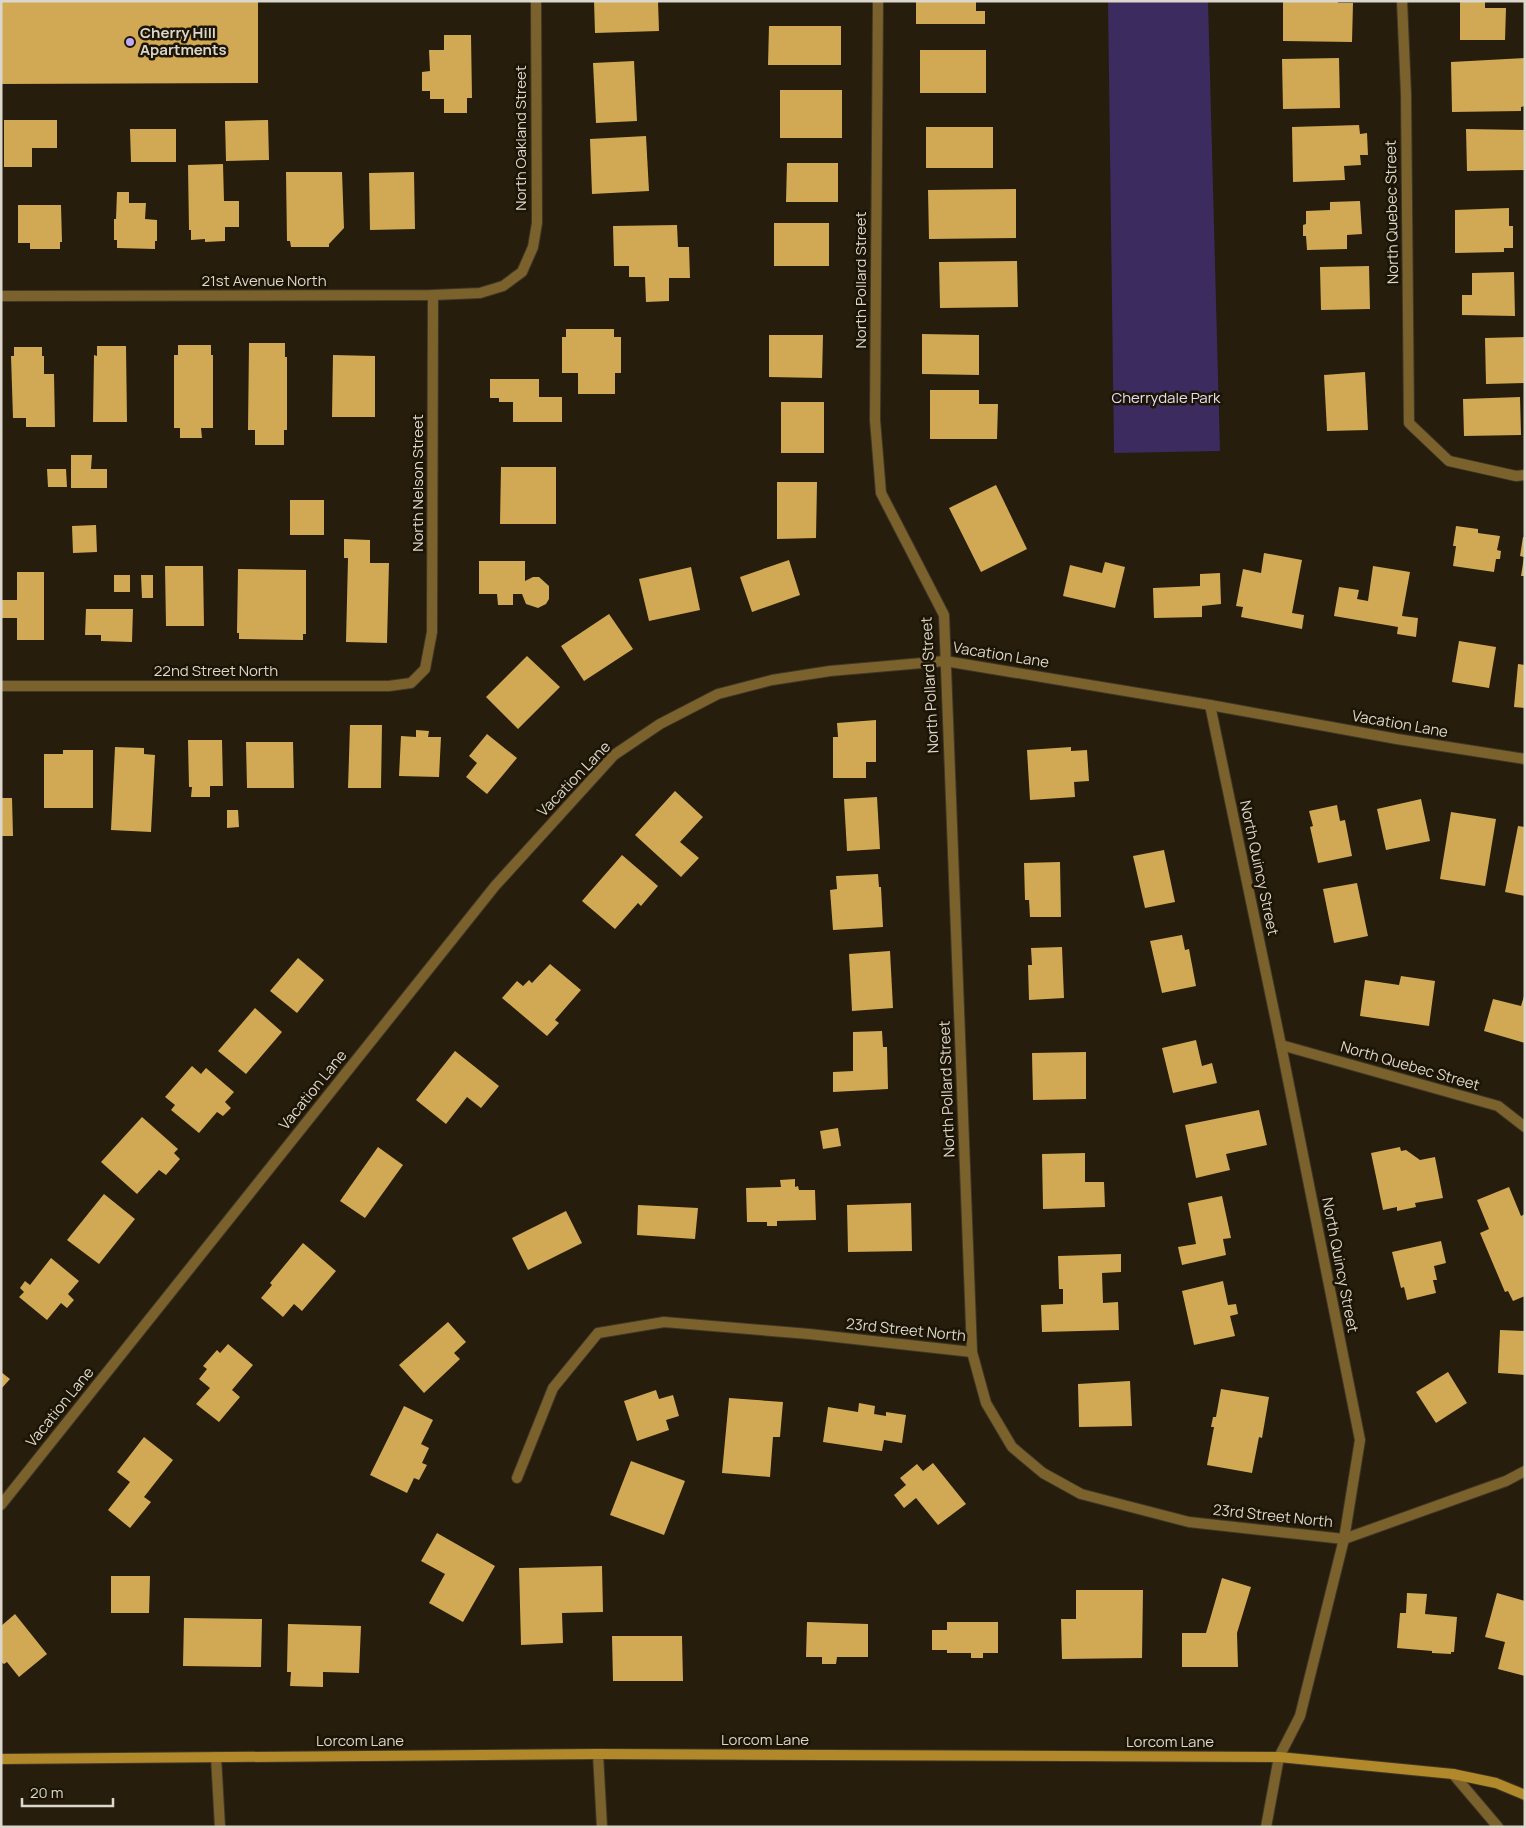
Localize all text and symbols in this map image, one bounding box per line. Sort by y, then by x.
place label: Cherry Hill Apartments [140,22,227,60]
marker: Cherry Hill Apartments [124,36,136,48]
street label: North Oakland Street [510,65,531,211]
street label: North Quebec Street [1380,140,1403,284]
street label: North Pollard Street [850,212,871,348]
street label: 21st Avenue North [201,270,327,291]
park label: Cherrydale Park [1111,387,1221,408]
street label: North Nelson Street [407,414,428,552]
street label: North Pollard Street [915,616,944,754]
street label: Vacation Lane [951,637,1051,673]
street label: 22nd Street North [154,660,278,681]
street label: Vacation Lane [1350,705,1450,742]
street label: Vacation Lane [532,736,615,821]
street label: North Quincy Street [1235,798,1284,937]
street label: North Pollard Street [934,1020,959,1158]
street label: North Quebec Street [1338,1036,1482,1095]
street label: Vacation Lane [274,1045,351,1134]
street label: North Quincy Street [1317,1195,1364,1334]
street label: 23rd Street North [845,1313,967,1346]
street label: Vacation Lane [21,1362,98,1451]
street label: 23rd Street North [1212,1499,1334,1532]
street label: Lorcom Lane [721,1729,809,1750]
street label: Lorcom Lane [316,1730,404,1751]
street label: Lorcom Lane [1126,1731,1214,1752]
scale bar [22,1776,114,1808]
text: 20 m [30,1782,63,1803]

